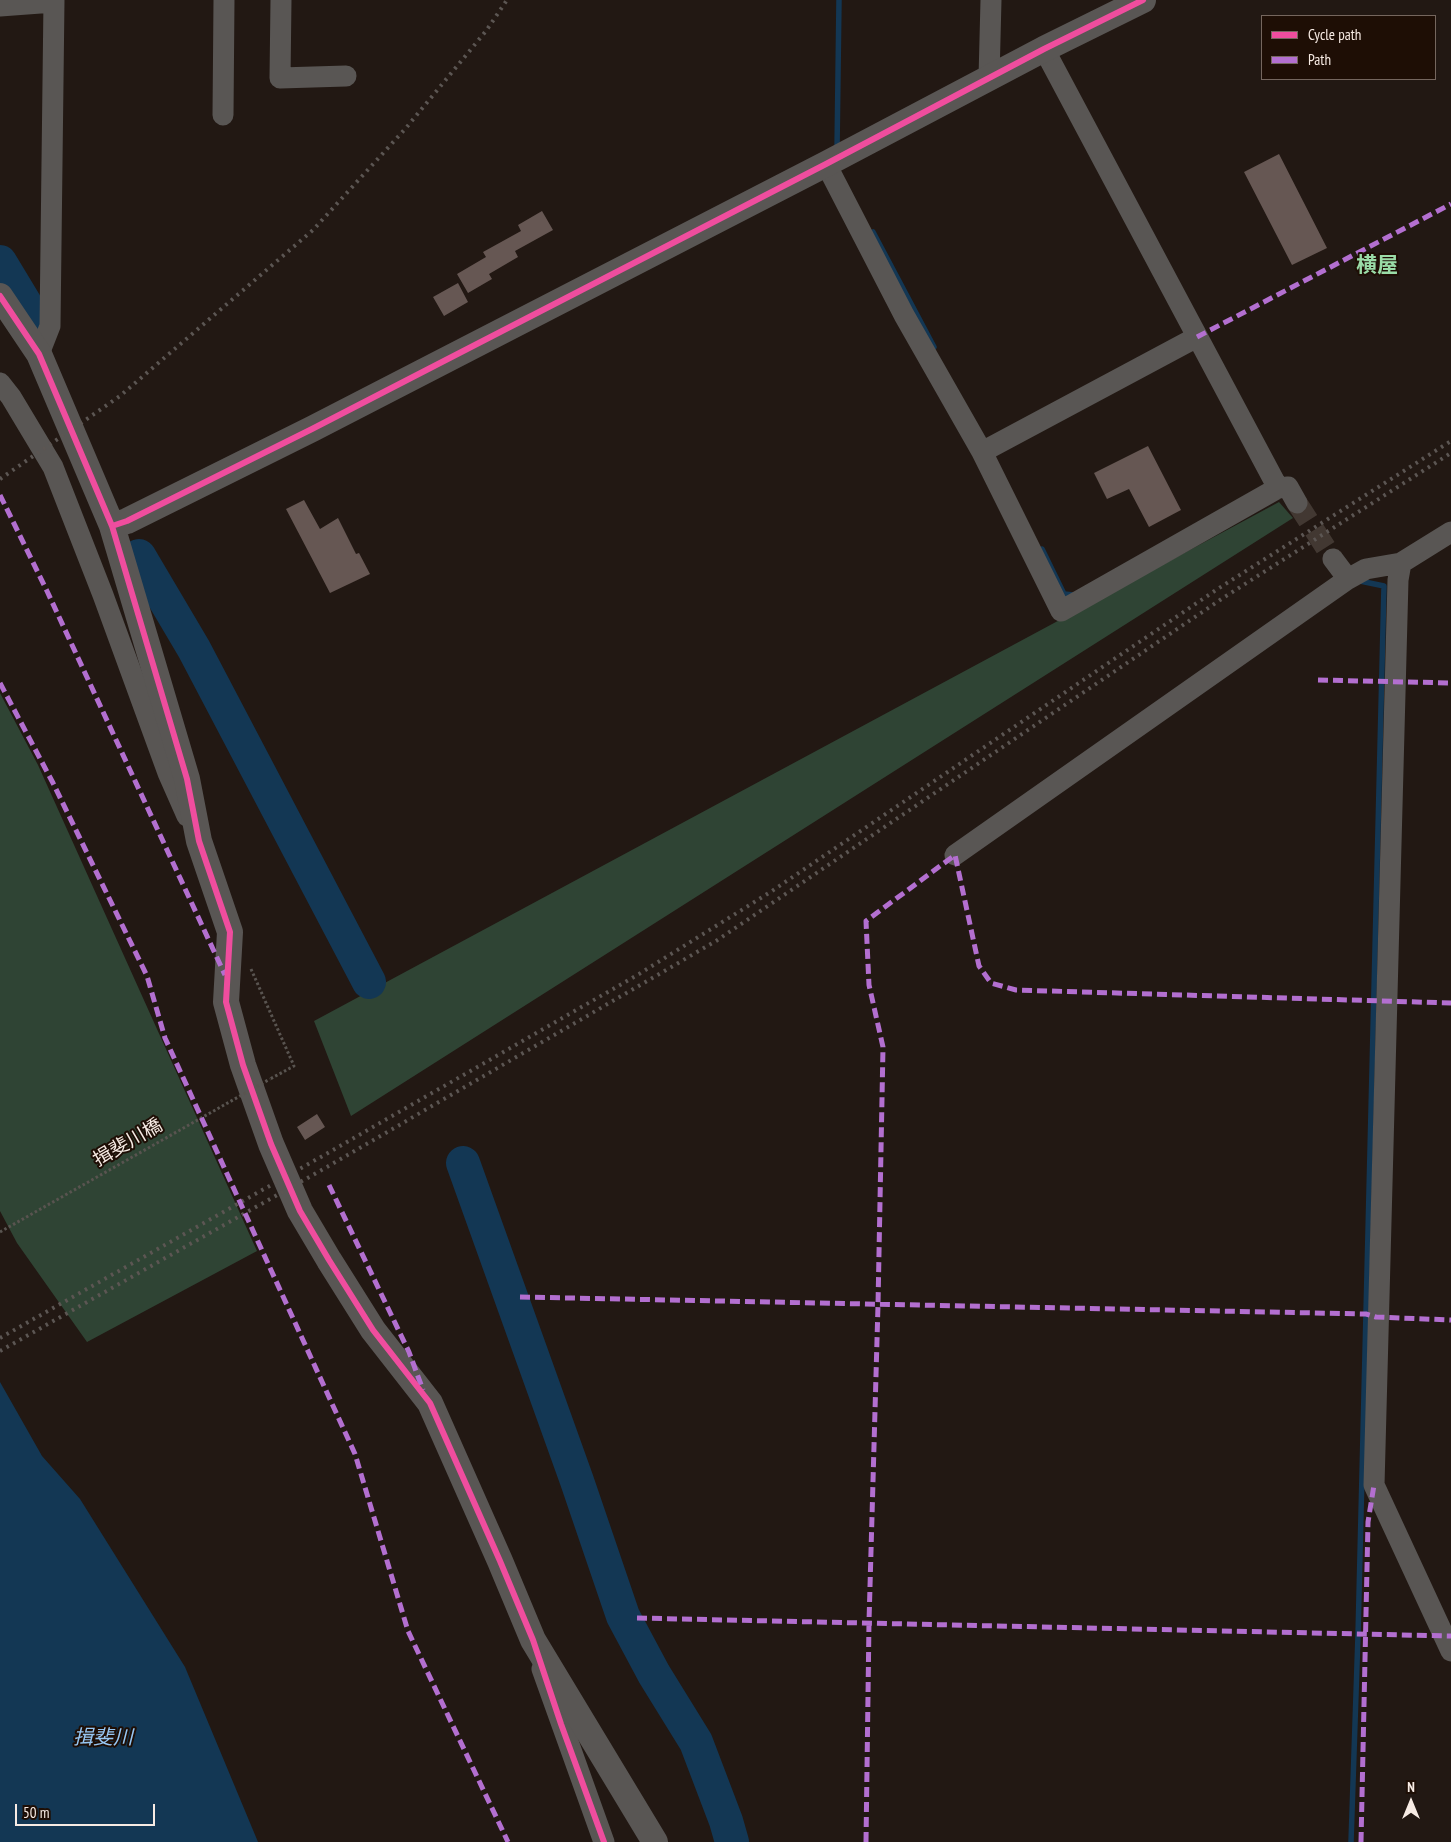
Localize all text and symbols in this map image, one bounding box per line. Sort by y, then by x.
legend [1261,15,1436,80]
text: Cycle path [1308,25,1361,44]
text: Path [1308,50,1331,69]
district label: 横屋 [1356,253,1398,279]
street label: 揖斐川橋 [89,1114,167,1172]
water label: 揖斐川 [73,1726,133,1750]
north arrow [1386,1777,1436,1827]
text: N [1407,1778,1415,1796]
scale bar [18,1794,158,1826]
text: 50 m [23,1803,49,1822]

